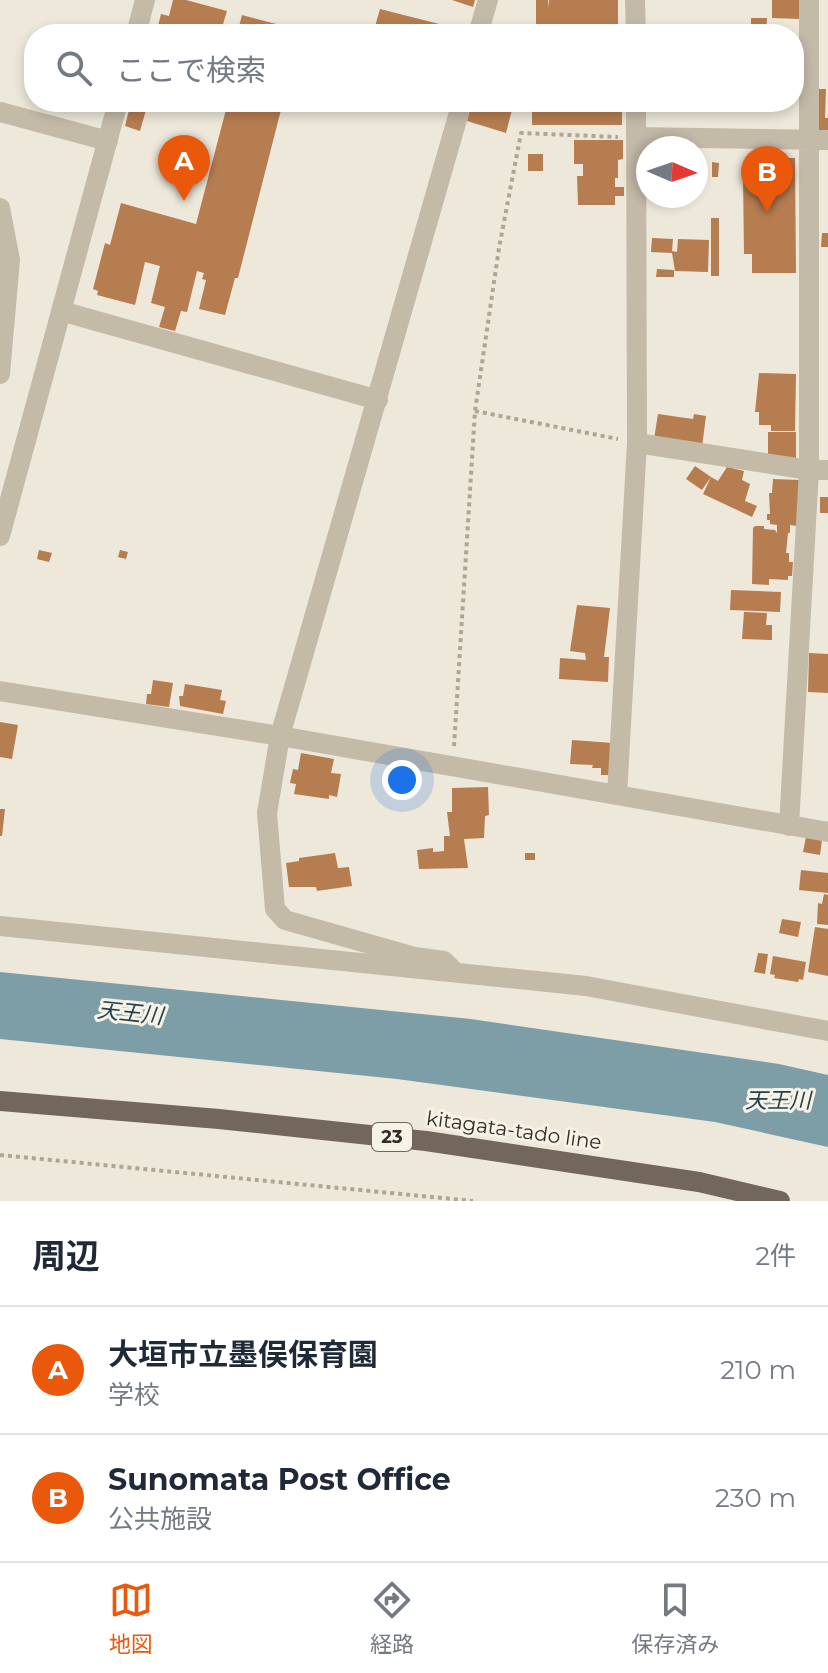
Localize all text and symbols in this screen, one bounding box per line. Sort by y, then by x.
search box [24,24,804,112]
icon: search [52,46,96,90]
text: ここで検索 [116,52,266,89]
pin: A [158,135,210,201]
north arrow [636,136,708,208]
pin: B [741,146,793,212]
your location [382,760,422,800]
water label: 天王川 [96,996,166,1030]
water label: 天王川 [745,1087,813,1114]
street label: kitagata-tado line [425,1106,603,1154]
road number: 23 [372,1123,412,1151]
text: 周辺 [32,1235,100,1277]
text: 2件 [755,1240,796,1272]
text: 大垣市立墨俣保育園 [108,1336,378,1373]
text: A [48,1354,68,1386]
text: 210 m [720,1354,796,1386]
text: 学校 [108,1379,160,1411]
text: Sunomata Post Office [108,1461,451,1498]
text: B [48,1482,68,1514]
text: 230 m [715,1482,796,1514]
text: 公共施設 [108,1503,212,1535]
tab: 地図 [109,1578,153,1658]
tab: 経路 [370,1578,414,1658]
tab: 保存済み [631,1578,719,1658]

